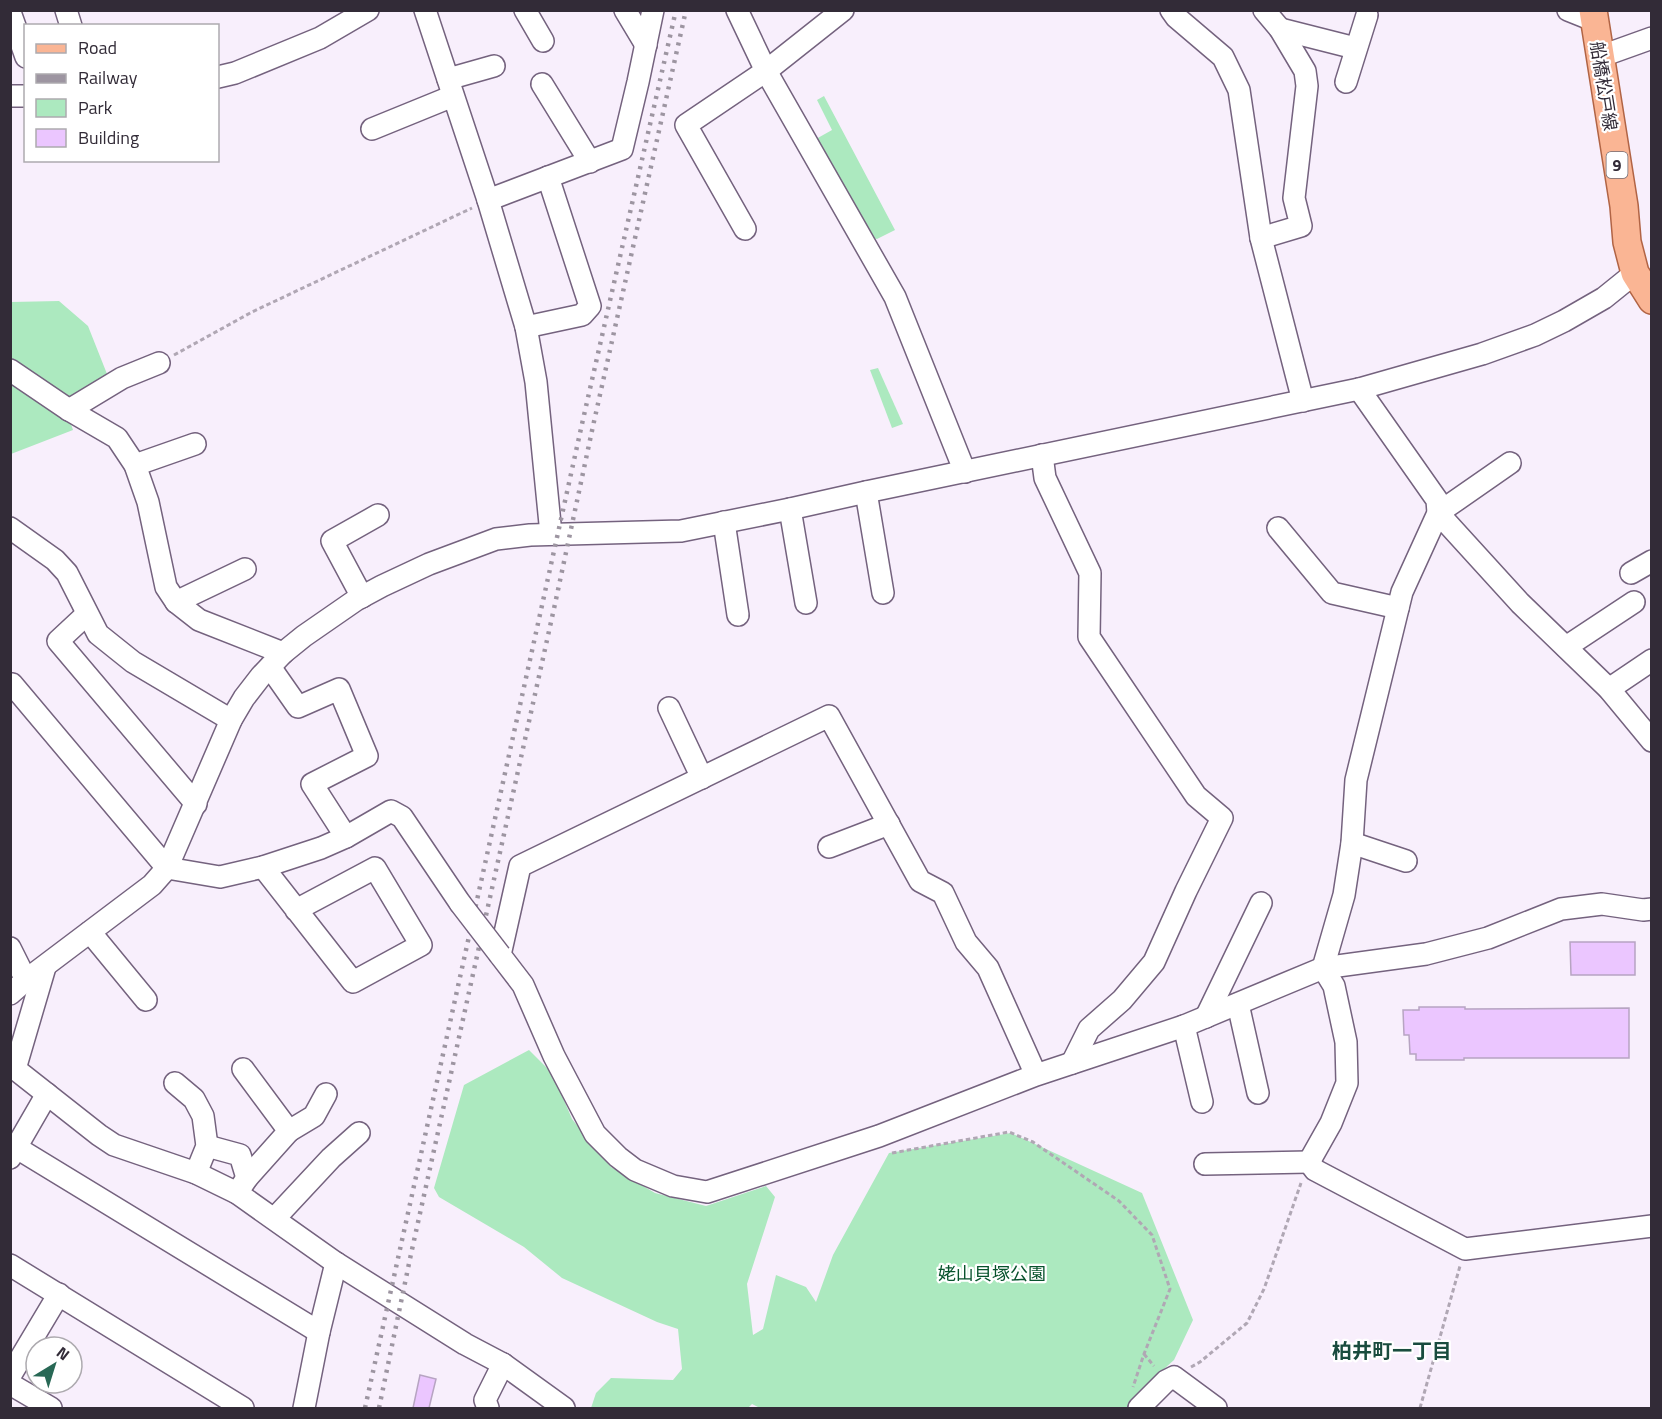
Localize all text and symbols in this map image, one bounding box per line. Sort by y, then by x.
legend [24,24,219,162]
text: Road [78,34,117,61]
street label: 船橋松戸線 [1584,39,1624,133]
text: Railway [78,64,138,91]
text: Park [78,94,113,121]
text: Building [78,124,139,151]
road number: 9 [1606,152,1628,178]
park label: 姥山貝塚公園 [938,1260,1046,1287]
north arrow [24,1335,84,1395]
district label: 柏井町一丁目 [1332,1335,1452,1366]
text: N [51,1340,75,1366]

